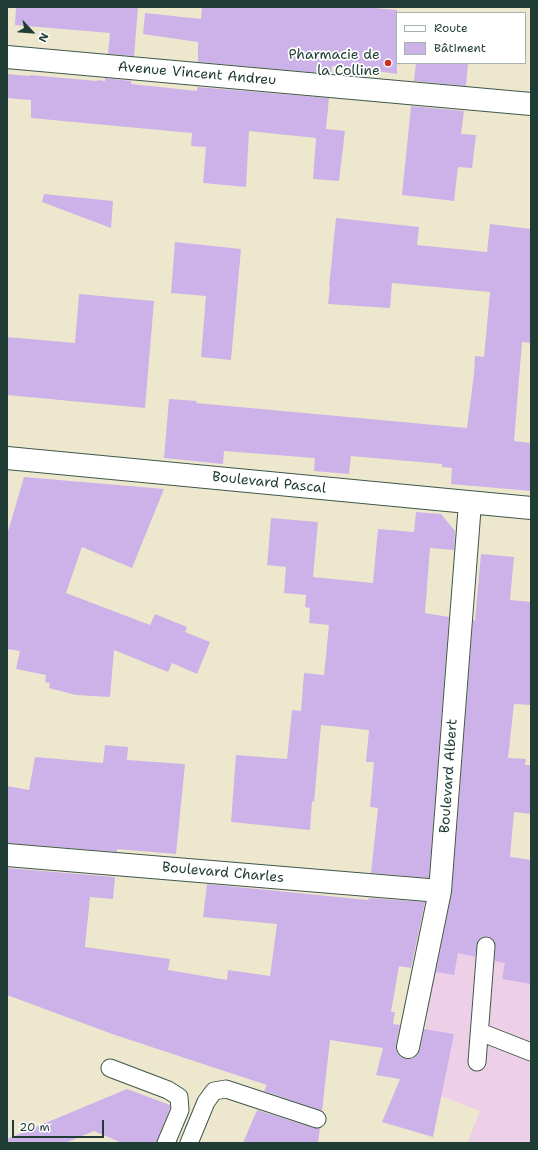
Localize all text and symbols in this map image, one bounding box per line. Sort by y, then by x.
north arrow [12,12,52,52]
legend [396,12,526,64]
text: Route [434,20,468,36]
text: N [35,30,52,45]
text: Bâtiment [434,40,486,56]
place label: Pharmacie de la Colline [288,47,380,80]
marker: Pharmacie de la Colline [383,58,393,68]
street label: Avenue Vincent Andreu [117,59,277,89]
street label: Boulevard Pascal [211,469,327,497]
street label: Boulevard Albert [437,718,461,834]
street label: Boulevard Charles [161,859,285,887]
scale bar [14,1112,106,1138]
text: 20 m [19,1119,50,1135]

